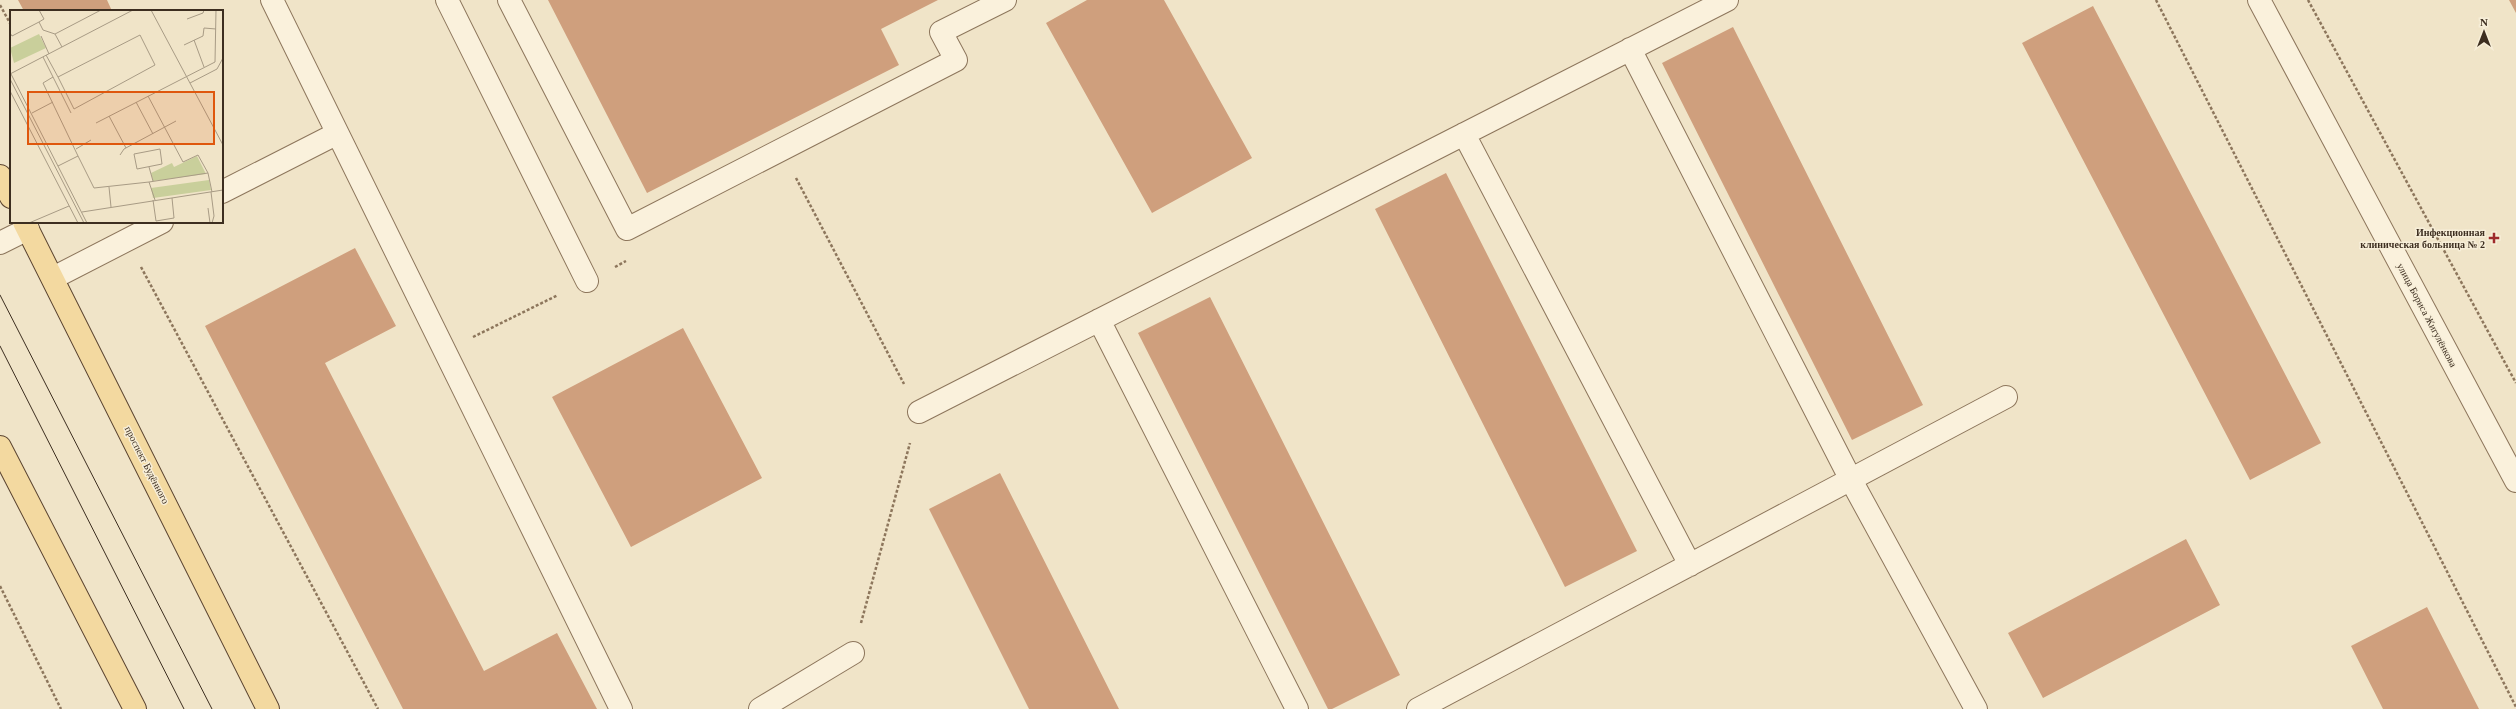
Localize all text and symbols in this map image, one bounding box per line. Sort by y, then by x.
inset map [10,10,223,223]
north arrow [2464,12,2504,52]
text: N [2480,16,2488,28]
place label: Инфекционная клиническая больница № 2 [2360,227,2486,250]
marker: Инфекционная клиническая больница № 2 [2488,232,2500,244]
street label: улица Бориса Жигулёнкова [2395,261,2459,369]
street label: проспект Будённого [123,424,171,506]

